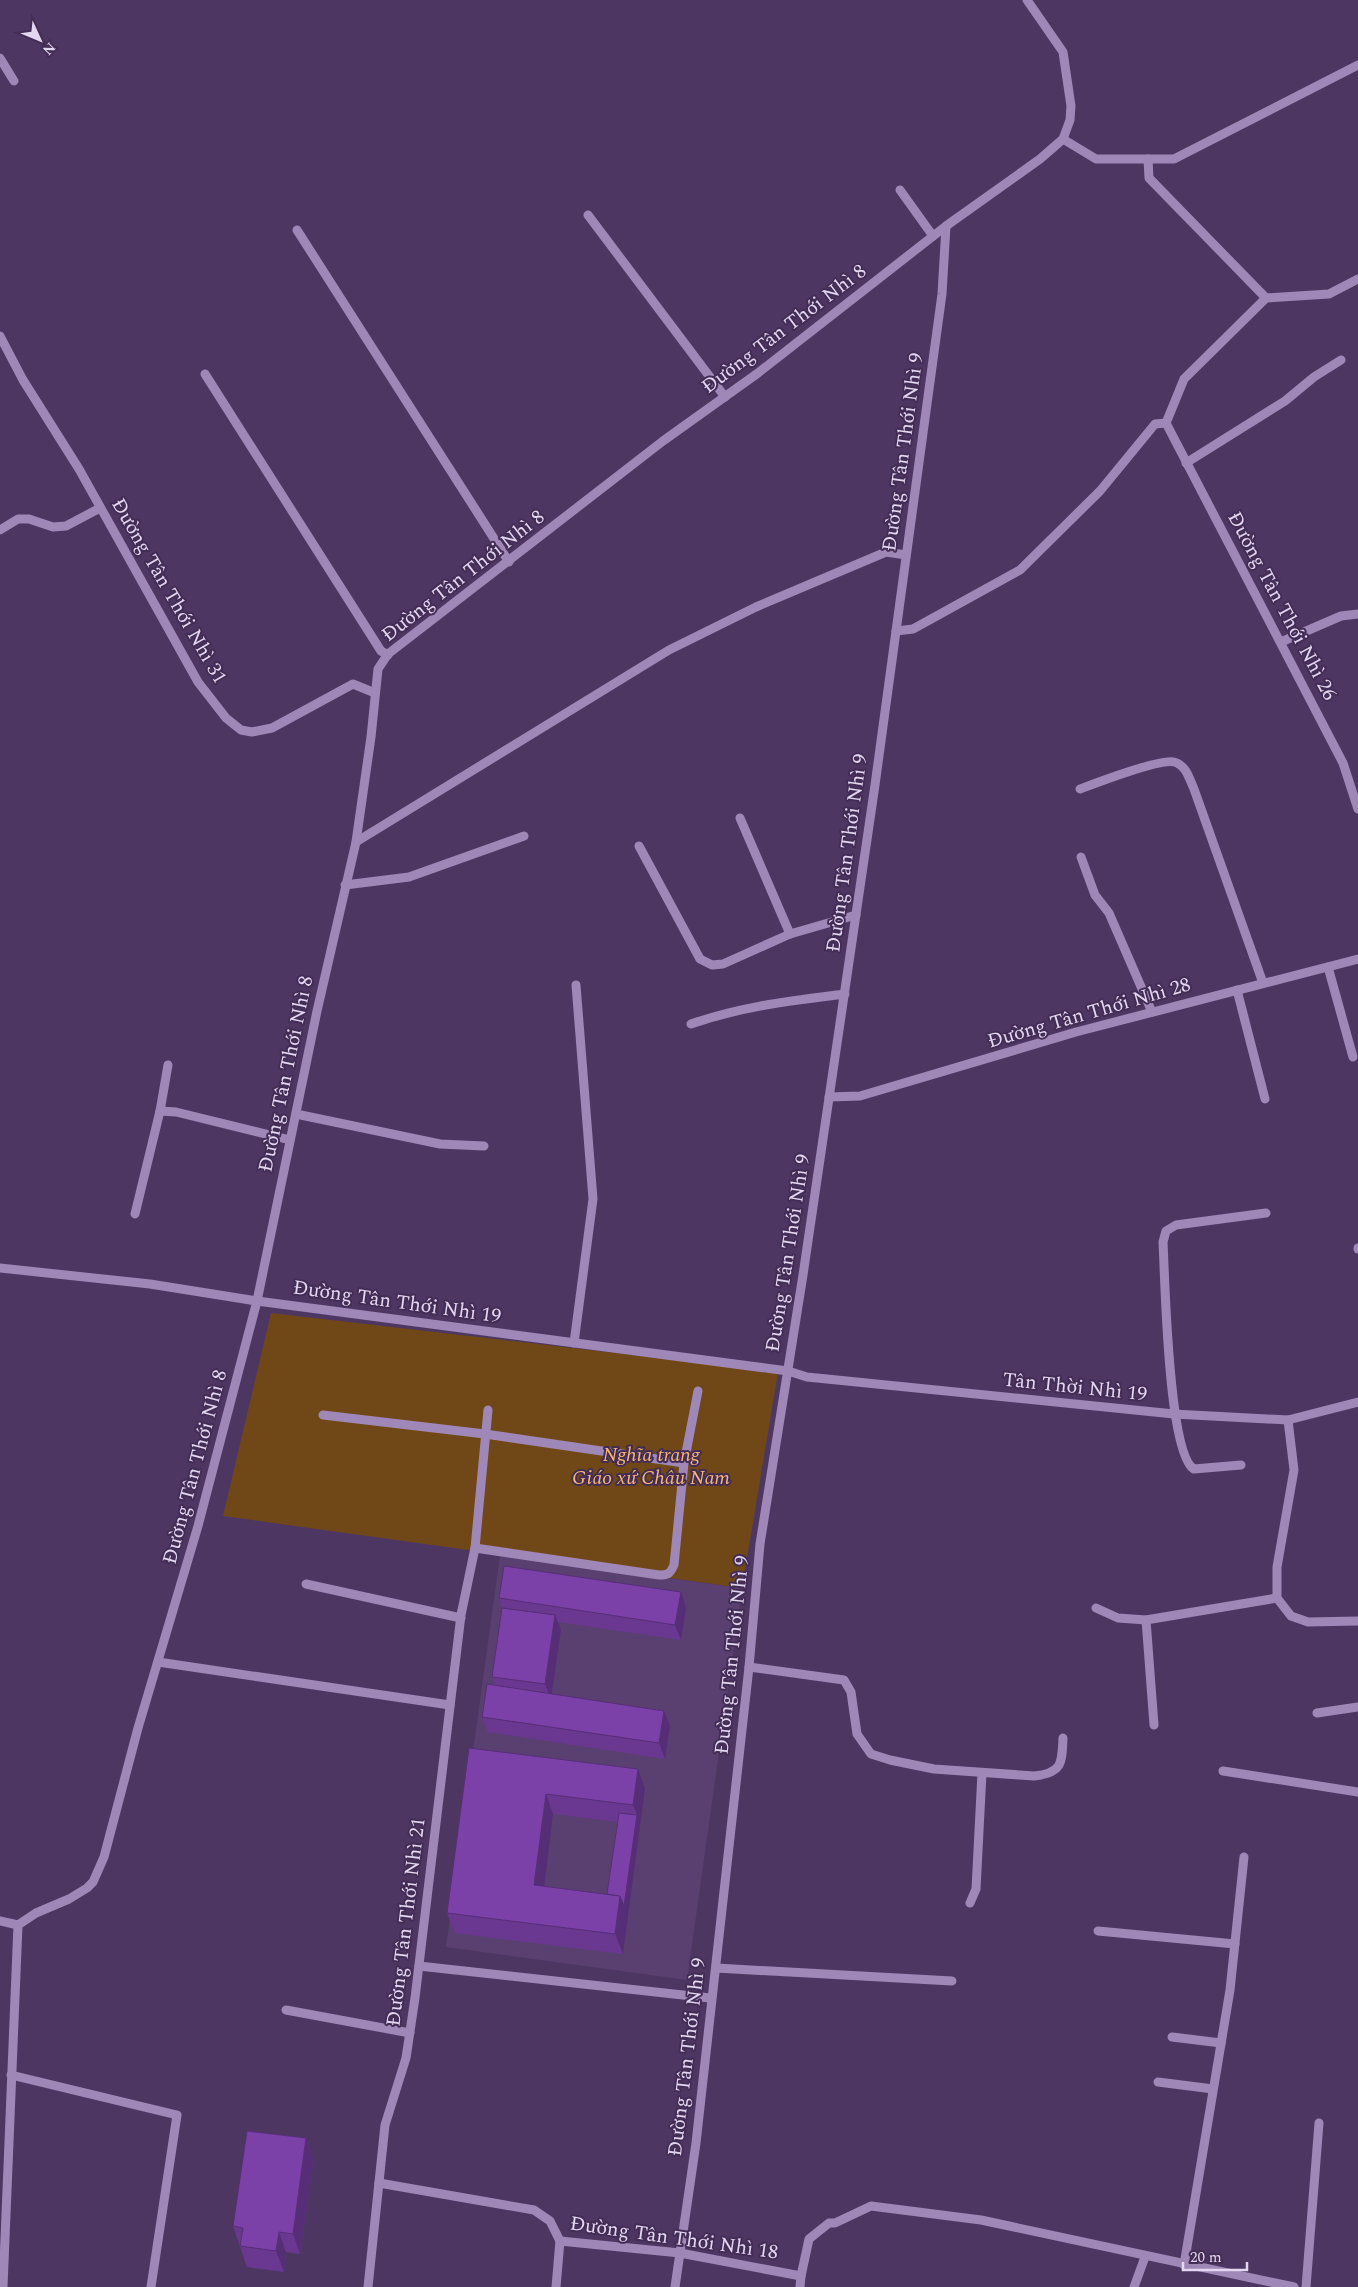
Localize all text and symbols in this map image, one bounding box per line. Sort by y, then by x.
north arrow [15,15,65,65]
text: N [37,37,61,60]
street label: Đường Tân Thới Nhì 8 [695,257,873,401]
street label: Đường Tân Thới Nhì 9 [874,351,932,553]
street label: Đường Tân Thới Nhì 31 [103,493,235,689]
street label: Đường Tân Thới Nhì 8 [375,503,551,649]
street label: Đường Tân Thới Nhì 26 [1219,506,1345,706]
street label: Đường Tân Thới Nhì 9 [818,752,876,954]
street label: Đường Tân Thới Nhì 28 [984,970,1194,1056]
street label: Đường Tân Thới Nhì 8 [251,973,321,1175]
street label: Đường Tân Thới Nhì 9 [758,1152,818,1354]
street label: Đường Tân Thới Nhì 19 [291,1273,503,1331]
street label: Tân Thời Nhì 19 [1001,1365,1149,1409]
street label: Đường Tân Thới Nhì 8 [155,1367,235,1567]
park label: Nghĩa trang Giáo xứ Châu Nam [572,1440,731,1493]
street label: Đường Tân Thới Nhì 9 [707,1554,757,1756]
street label: Đường Tân Thới Nhì 21 [378,1816,434,2028]
street label: Đường Tân Thới Nhì 9 [660,1956,714,2158]
street label: Đường Tân Thới Nhì 18 [568,2209,780,2267]
scale bar [1183,2240,1247,2272]
text: 20 m [1190,2246,1222,2269]

